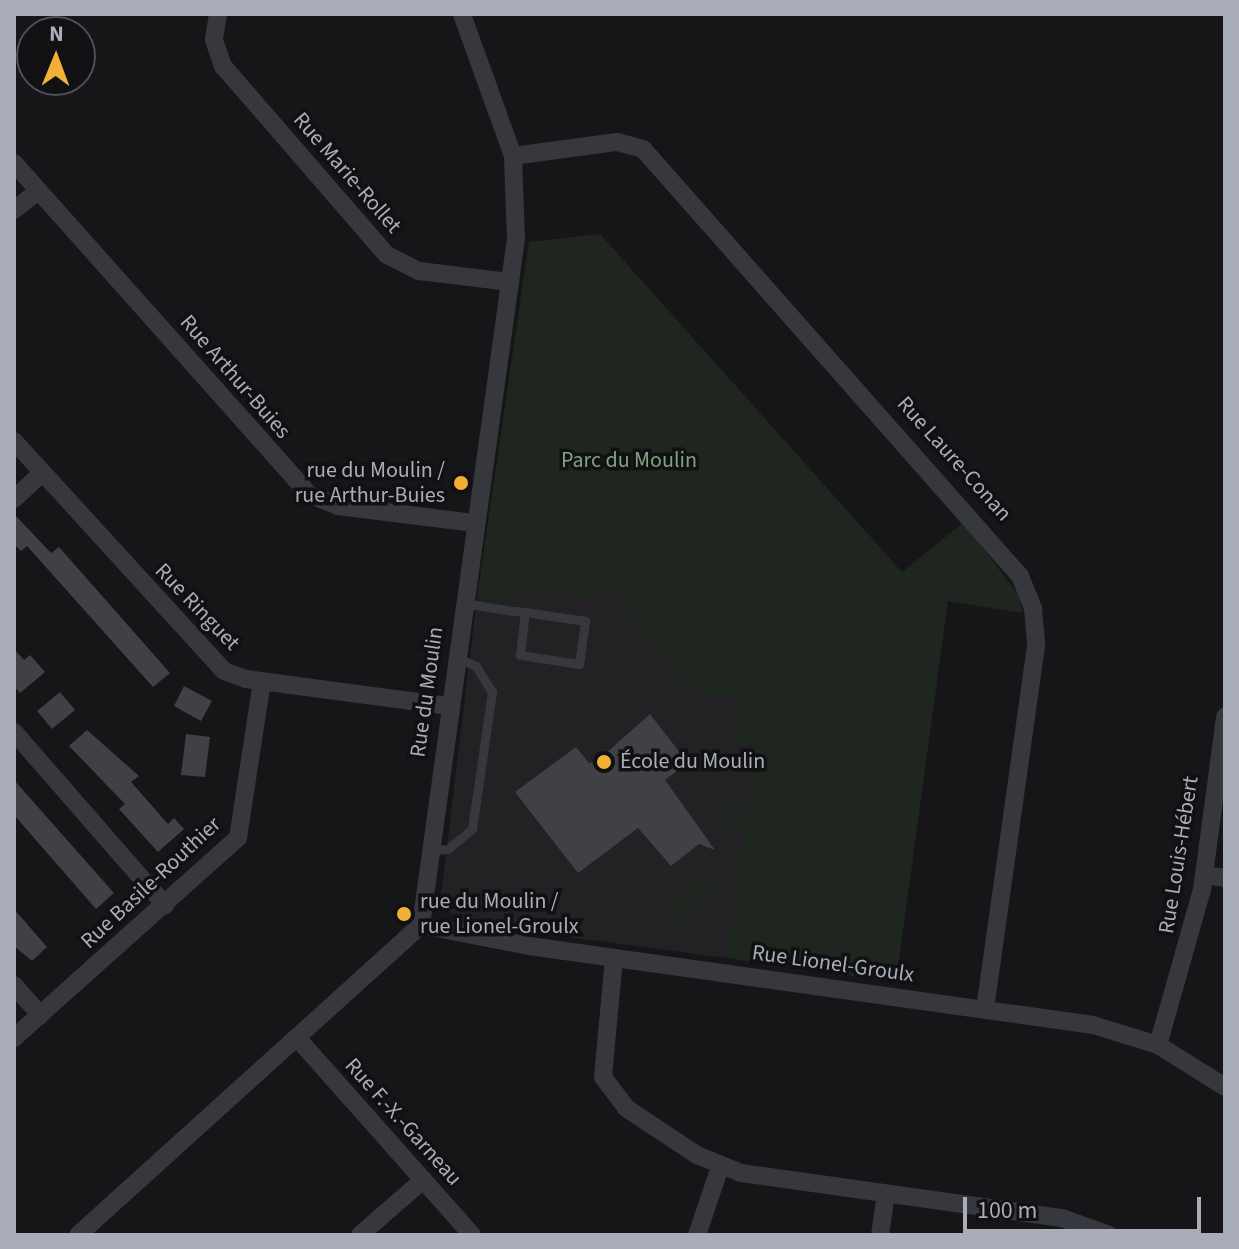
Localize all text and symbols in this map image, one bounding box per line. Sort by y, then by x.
north arrow [16,16,96,96]
text: N [49,18,64,50]
street label: Rue Marie-Rollet [287,107,407,239]
street label: Rue Arthur-Buies [174,310,296,444]
street label: Rue Laure-Conan [891,391,1017,527]
park label: Parc du Moulin [561,448,697,474]
place label: rue du Moulin / rue Arthur-Buies [295,457,445,508]
marker: rue du Moulin / rue Arthur-Buies [452,474,470,492]
street label: Rue Ringuet [149,558,245,656]
street label: Rue du Moulin [405,625,449,759]
place label: École du Moulin [620,749,765,775]
marker: École du Moulin [595,753,613,771]
street label: Rue Louis-Hébert [1154,774,1204,936]
street label: Rue Basile-Routhier [76,811,226,955]
place label: rue du Moulin / rue Lionel-Groulx [420,888,579,940]
marker: rue du Moulin / rue Lionel-Groulx [395,905,413,923]
street label: Rue Lionel-Groulx [750,940,916,988]
street label: Rue F.-X.-Garneau [339,1053,467,1191]
scale bar [967,1181,1205,1231]
text: 100 m [977,1193,1037,1228]

